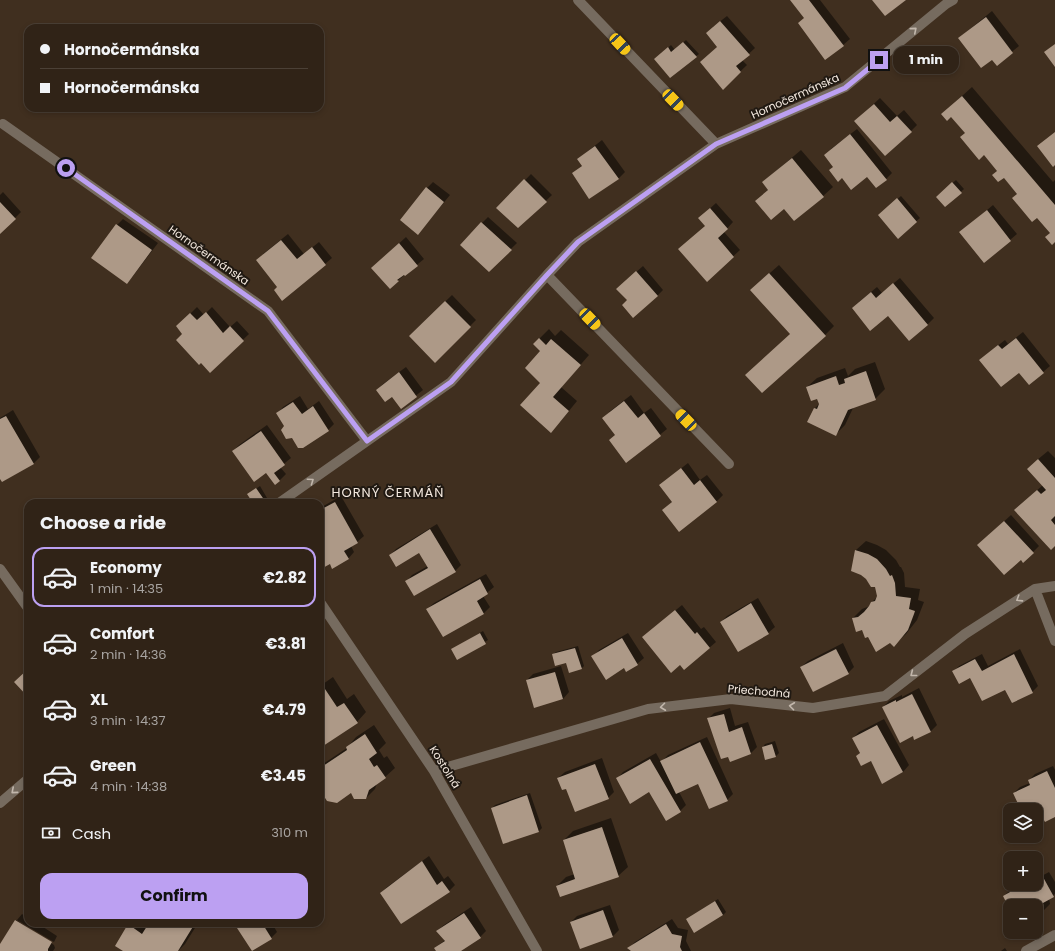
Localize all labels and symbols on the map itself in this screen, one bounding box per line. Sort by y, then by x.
one-way arrow [909,28,917,35]
car [607,31,633,57]
callout: 1 min [893,46,959,74]
route end [870,51,888,69]
street label: Hornočermánska [748,69,842,123]
car [660,87,686,113]
route start [57,159,75,177]
street label: Hornočermánska [165,221,253,289]
car [577,306,603,332]
car [673,407,699,433]
one-way arrow [306,479,313,486]
district label: HORNÝ ČERMÁŇ [331,483,445,502]
one-way arrow [1016,594,1023,602]
one-way arrow [910,669,917,677]
street label: Priechodná [727,680,791,702]
one-way arrow [660,702,666,711]
one-way arrow [789,702,795,711]
street label: Kostolná [426,743,464,791]
one-way arrow [11,786,19,793]

